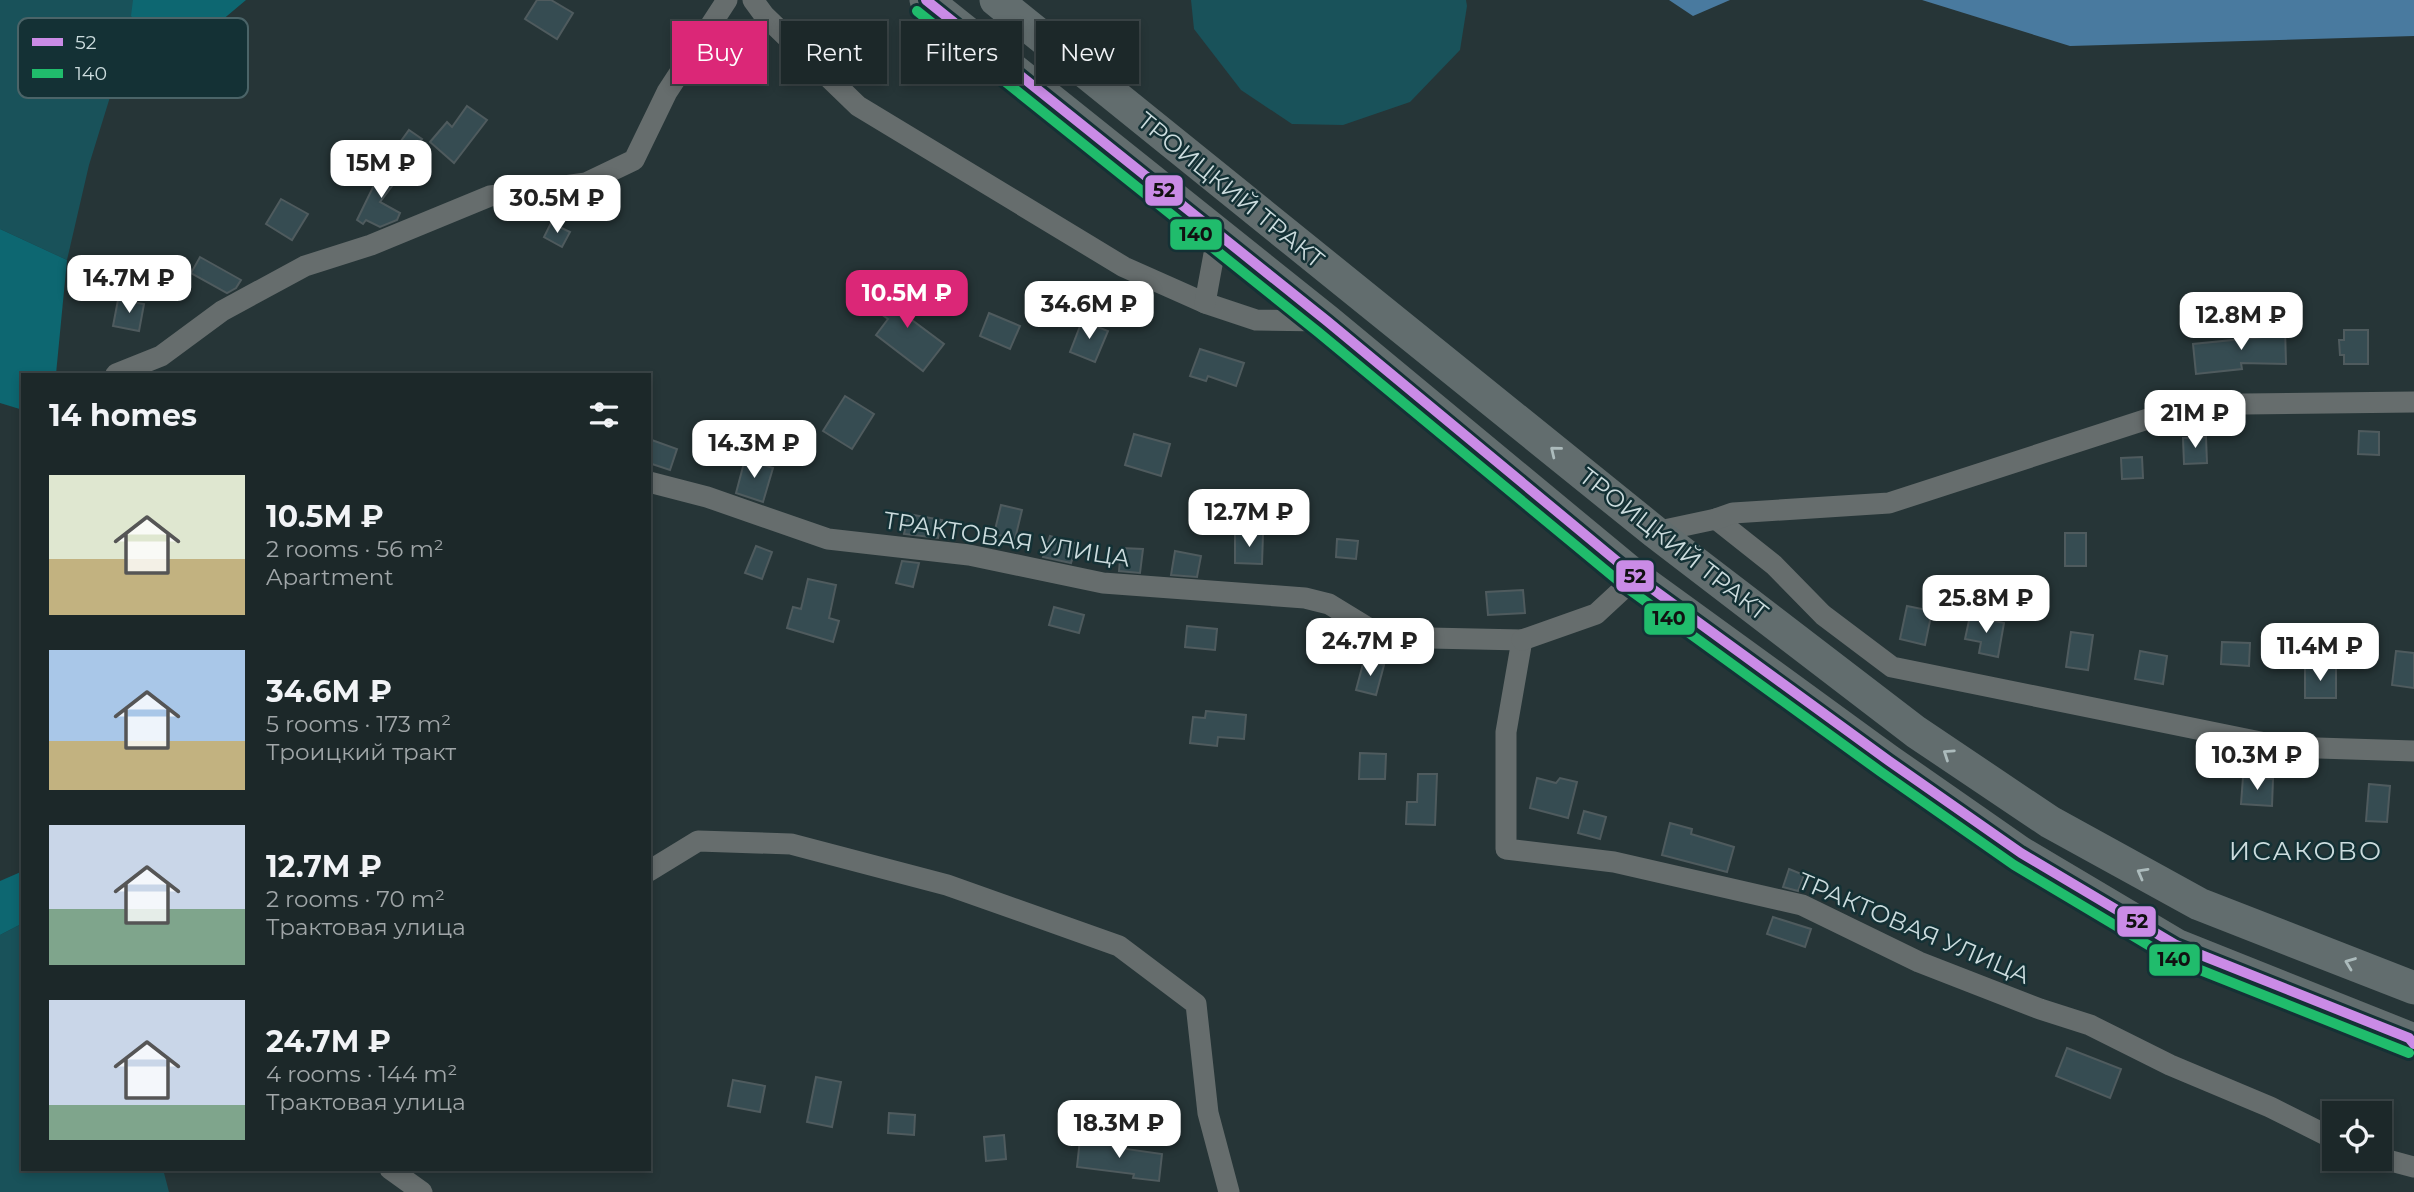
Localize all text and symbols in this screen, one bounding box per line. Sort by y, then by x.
legend [18,18,248,98]
chip: Buy [672,21,767,84]
chip: Rent [781,21,887,84]
chip: Filters [901,21,1022,84]
chip: New [1036,21,1139,84]
text: 52 [75,31,97,54]
text: 140 [75,62,107,85]
street label: ТРОИЦКИЙ ТРАКТ [1132,106,1330,274]
pin: 15M ₽ [332,140,430,200]
text: 15M ₽ [346,149,416,177]
line badge: 52 [1144,174,1184,207]
pin: 30.5M ₽ [492,176,622,235]
text: 52 [1153,179,1175,202]
text: 30.5M ₽ [510,184,604,212]
line badge: 140 [1169,218,1223,251]
text: 140 [1179,223,1213,246]
pin: 14.7M ₽ [64,256,194,315]
text: 14.7M ₽ [83,264,175,292]
pin: 10.5M ₽ [842,270,972,330]
text: 10.5M ₽ [862,279,952,307]
pin: 34.6M ₽ [1024,282,1154,341]
text: 34.6M ₽ [1041,290,1137,318]
pin: 12.8M ₽ [2176,292,2306,352]
text: 12.8M ₽ [2196,301,2286,329]
pin: 21M ₽ [2146,391,2244,450]
icon: filters [585,396,623,434]
text: 14 homes [49,397,197,434]
text: 21M ₽ [2161,399,2229,427]
pin: 14.3M ₽ [689,420,819,480]
text: 14.3M ₽ [708,429,800,457]
one-way arrow [1550,446,1562,459]
street label: ТРОИЦКИЙ ТРАКТ [1574,461,1774,627]
pin: 12.7M ₽ [1184,490,1314,549]
text: 10.5M ₽ [266,498,384,535]
text: 12.7M ₽ [1204,498,1294,526]
icon: home [105,503,189,587]
street label: ТРАКТОВАЯ УЛИЦА [882,505,1132,573]
text: 2 rooms · 56 m² [266,535,444,563]
line badge: 52 [1615,559,1655,593]
text: Apartment [266,563,394,591]
text: 52 [1624,565,1646,588]
pin: 25.8M ₽ [1921,576,2051,635]
text: 25.8M ₽ [1938,584,2034,612]
line badge: 140 [1643,602,1696,636]
text: 140 [1652,607,1686,630]
pin: 24.7M ₽ [1305,618,1435,678]
pin: 11.4M ₽ [2255,624,2385,683]
text: 24.7M ₽ [1322,627,1418,655]
text: 11.4M ₽ [2277,632,2363,660]
text: 34.6M ₽ [266,673,392,710]
icon: home [105,678,189,762]
text: 5 rooms · 173 m² [266,710,451,738]
pin: 10.3M ₽ [2192,732,2322,792]
text: Троицкий тракт [266,738,456,766]
text: 10.3M ₽ [2212,741,2302,769]
one-way arrow [1943,749,1956,762]
district label: ИСАКОВО [2229,835,2383,867]
text: 12.7M ₽ [266,848,382,885]
icon: home [105,853,189,937]
street label: ТРАКТОВАЯ УЛИЦА [1794,866,2035,990]
one-way arrow [2137,868,2149,881]
text: 2 rooms · 70 m² [266,885,445,913]
line badge: 52 [2116,905,2157,938]
text: 52 [2126,910,2148,933]
text: Трактовая улица [266,913,466,941]
line badge: 140 [2148,943,2201,977]
text: 140 [2157,948,2191,971]
one-way arrow [2345,958,2357,972]
text: 24.7M ₽ [266,1023,391,1060]
icon: home [105,1028,189,1112]
text: 4 rooms · 144 m² [266,1060,458,1088]
text: Трактовая улица [266,1088,466,1116]
pin: 18.3M ₽ [1054,1100,1184,1160]
map controls [2322,1101,2392,1171]
button: locate [2322,1101,2392,1171]
text: 18.3M ₽ [1074,1109,1164,1137]

